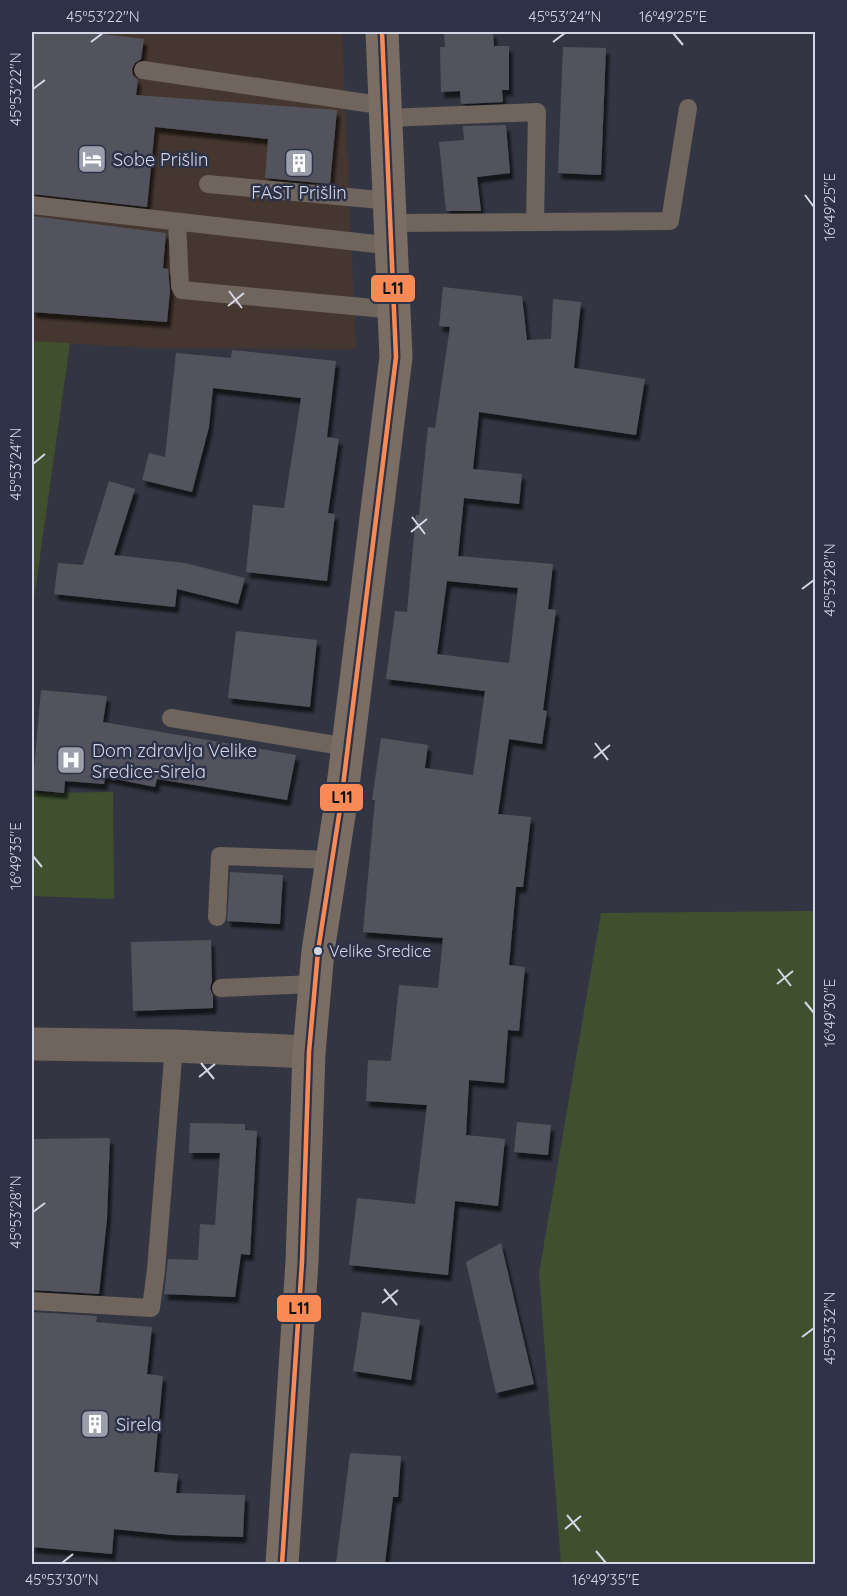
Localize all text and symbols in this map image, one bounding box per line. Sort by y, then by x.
text: 45°53'22"N [66,7,140,26]
text: 45°53'24"N [529,7,601,26]
text: 16°49'25"E [639,7,707,26]
text: 45°53'22"N [6,52,25,126]
hotel icon: Sobe Prišlin [76,143,108,175]
building icon: FAST Prišlin [283,147,315,179]
place label: Sobe Prišlin [113,148,208,171]
text: 16°49'25"E [820,173,839,241]
place label: FAST Prišlin [251,181,347,204]
line badge: L11 [370,274,416,303]
text: L11 [382,278,404,298]
text: 45°53'24"N [6,428,25,500]
text: 45°53'28"N [820,543,839,617]
place label: Dom zdravlja Velike Sredice-Sirela [92,739,257,783]
hospital icon: Dom zdravlja Velike Sredice-Sirela [55,744,87,776]
line badge: L11 [319,783,364,812]
text: L11 [331,787,353,807]
text: 16°49'35"E [6,822,25,890]
place label: Velike Sredice [329,941,431,961]
marker: Velike Sredice [312,945,324,957]
text: 16°49'30"E [820,979,839,1047]
text: 45°53'28"N [6,1175,25,1249]
text: 45°53'32"N [820,1292,839,1364]
line badge: L11 [276,1294,322,1323]
text: L11 [288,1298,310,1318]
building icon: Sirela [79,1408,111,1440]
place label: Sirela [116,1413,162,1436]
text: 45°53'30"N [25,1570,99,1589]
text: 16°49'35"E [572,1570,640,1589]

